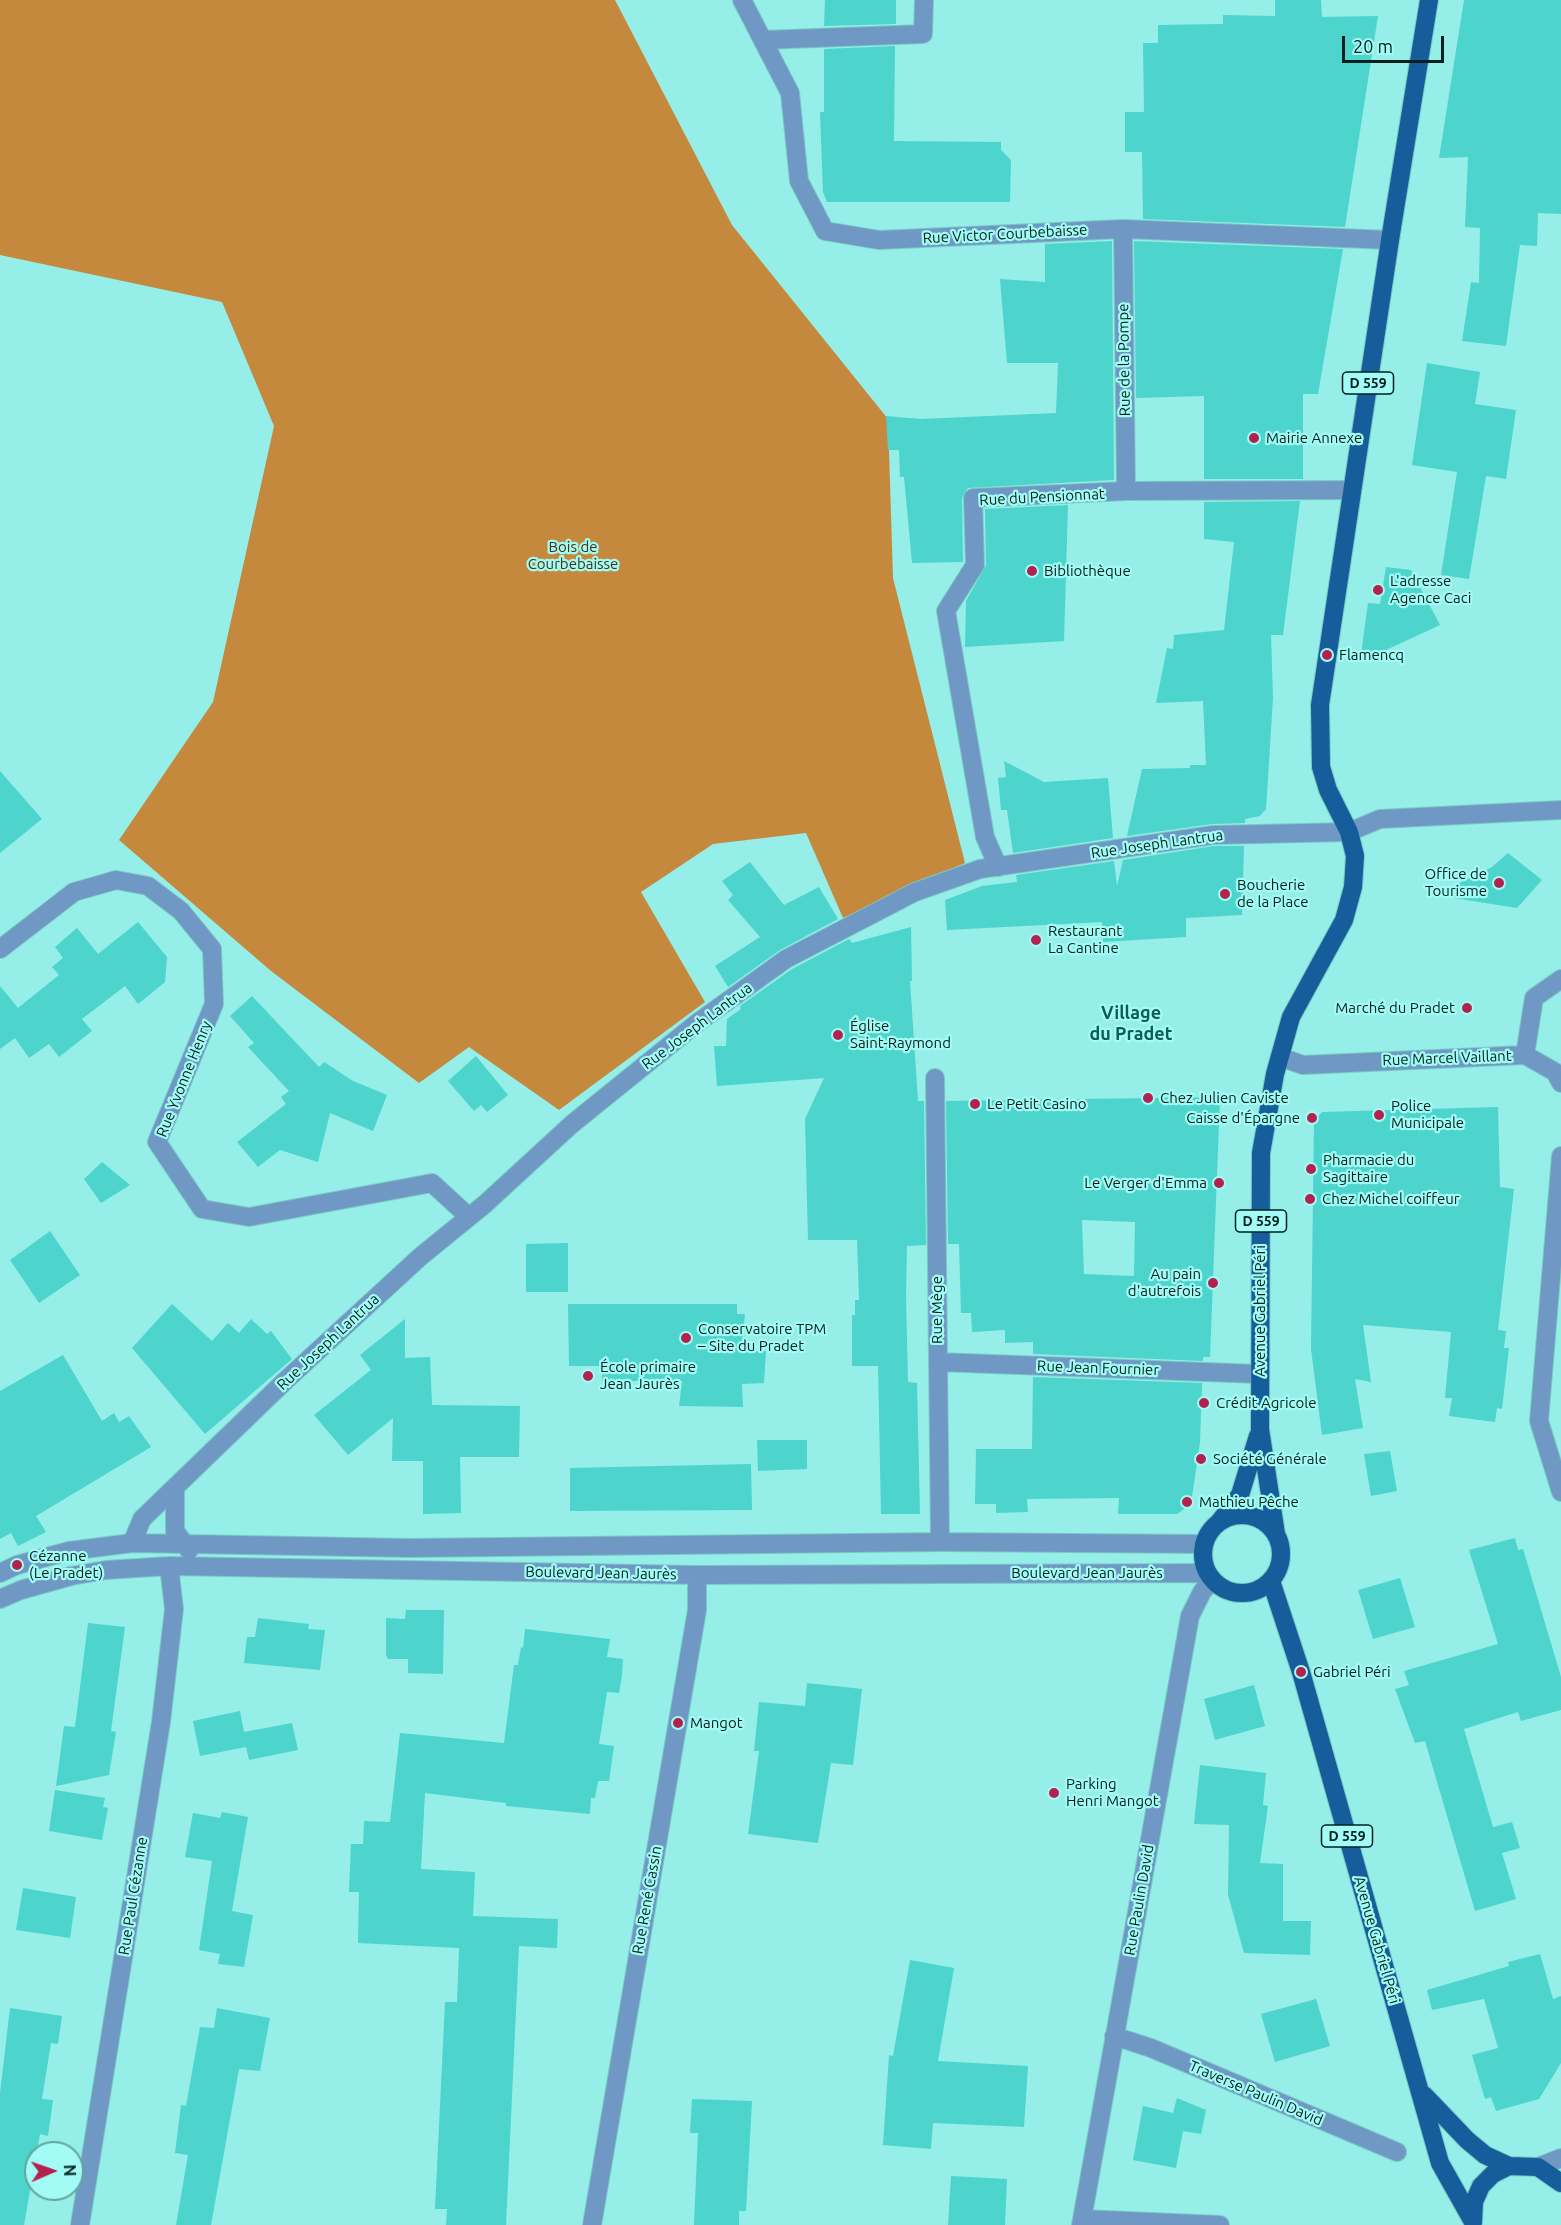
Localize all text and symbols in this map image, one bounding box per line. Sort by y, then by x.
scale bar [1345,24,1447,62]
text: 20 m [1353,36,1393,56]
street label: Rue Victor Courbebaisse [922,221,1088,247]
street label: Rue de la Pompe [1114,303,1134,417]
road number: D 559 [1342,372,1394,394]
place label: Mairie Annexe [1266,429,1362,447]
marker: Mairie Annexe [1247,431,1261,445]
street label: Rue du Pensionnat [979,485,1105,509]
park label: Bois de Courbebaisse [528,538,618,573]
place label: Bibliothèque [1044,562,1131,580]
marker: Bibliothèque [1025,564,1039,578]
place label: L'adresse Agence Caci [1390,572,1471,607]
marker: L'adresse Agence Caci [1371,583,1385,597]
place label: Flamencq [1339,646,1404,664]
marker: Flamencq [1320,648,1334,662]
street label: Rue Joseph Lantrua [1090,826,1224,862]
place label: Office de Tourisme [1425,865,1487,900]
place label: Boucherie de la Place [1237,876,1308,911]
marker: Office de Tourisme [1492,876,1506,890]
marker: Boucherie de la Place [1218,887,1232,901]
place label: Restaurant La Cantine [1048,922,1122,957]
marker: Restaurant La Cantine [1029,933,1043,947]
street label: Rue Joseph Lantrua [638,979,756,1073]
place label: Marché du Pradet [1335,999,1455,1017]
marker: Marché du Pradet [1460,1001,1474,1015]
district label: Village du Pradet [1090,1002,1172,1044]
place label: Église Saint-Raymond [850,1017,951,1052]
street label: Rue Yvonne Henry [152,1018,216,1140]
marker: Église Saint-Raymond [831,1028,845,1042]
street label: Rue Marcel Vaillant [1382,1047,1512,1069]
place label: Chez Julien Caviste [1160,1089,1289,1107]
marker: Chez Julien Caviste [1141,1091,1155,1105]
place label: Le Petit Casino [987,1095,1087,1113]
marker: Le Petit Casino [968,1097,982,1111]
place label: Police Municipale [1391,1097,1464,1132]
marker: Police Municipale [1372,1108,1386,1122]
place label: Caisse d'Épargne [1186,1109,1300,1127]
marker: Caisse d'Épargne [1305,1111,1319,1125]
place label: Pharmacie du Sagittaire [1323,1151,1414,1186]
marker: Pharmacie du Sagittaire [1304,1162,1318,1176]
place label: Le Verger d'Emma [1084,1174,1207,1192]
marker: Le Verger d'Emma [1212,1176,1226,1190]
place label: Chez Michel coiffeur [1322,1190,1460,1208]
marker: Chez Michel coiffeur [1303,1192,1317,1206]
road number: D 559 [1236,1210,1286,1232]
street label: Avenue Gabriel Péri [1251,1245,1269,1377]
place label: Au pain d'autrefois [1128,1265,1201,1300]
street label: Rue Mège [928,1276,946,1344]
marker: Au pain d'autrefois [1206,1276,1220,1290]
street label: Rue Joseph Lantrua [273,1290,383,1394]
place label: Conservatoire TPM – Site du Pradet [698,1320,826,1355]
marker: Conservatoire TPM – Site du Pradet [679,1331,693,1345]
street label: Rue Jean Fournier [1037,1357,1159,1379]
place label: École primaire Jean Jaurès [600,1358,696,1393]
marker: École primaire Jean Jaurès [581,1369,595,1383]
place label: Crédit Agricole [1216,1394,1316,1412]
marker: Crédit Agricole [1197,1396,1211,1410]
place label: Société Générale [1213,1450,1327,1468]
marker: Société Générale [1194,1452,1208,1466]
place label: Mathieu Pêche [1199,1493,1299,1511]
marker: Mathieu Pêche [1180,1495,1194,1509]
place label: Cézanne (Le Pradet) [29,1547,103,1582]
marker: Cézanne (Le Pradet) [10,1558,24,1572]
street label: Boulevard Jean Jaurès [525,1563,677,1583]
street label: Boulevard Jean Jaurès [1011,1564,1163,1582]
place label: Gabriel Péri [1313,1663,1391,1681]
marker: Gabriel Péri [1294,1665,1308,1679]
place label: Mangot [690,1714,743,1732]
marker: Mangot [671,1716,685,1730]
place label: Parking Henri Mangot [1066,1775,1159,1810]
marker: Parking Henri Mangot [1047,1786,1061,1800]
road number: D 559 [1322,1825,1372,1847]
street label: Rue Paul Cézanne [115,1836,151,1956]
street label: Rue Paulin David [1120,1843,1158,1957]
street label: Rue René Cassin [629,1844,665,1956]
street label: Avenue Gabriel Péri [1350,1874,1404,2006]
street label: Traverse Paulin David [1186,2057,1326,2129]
north arrow [24,2141,84,2201]
text: N [61,2164,79,2177]

